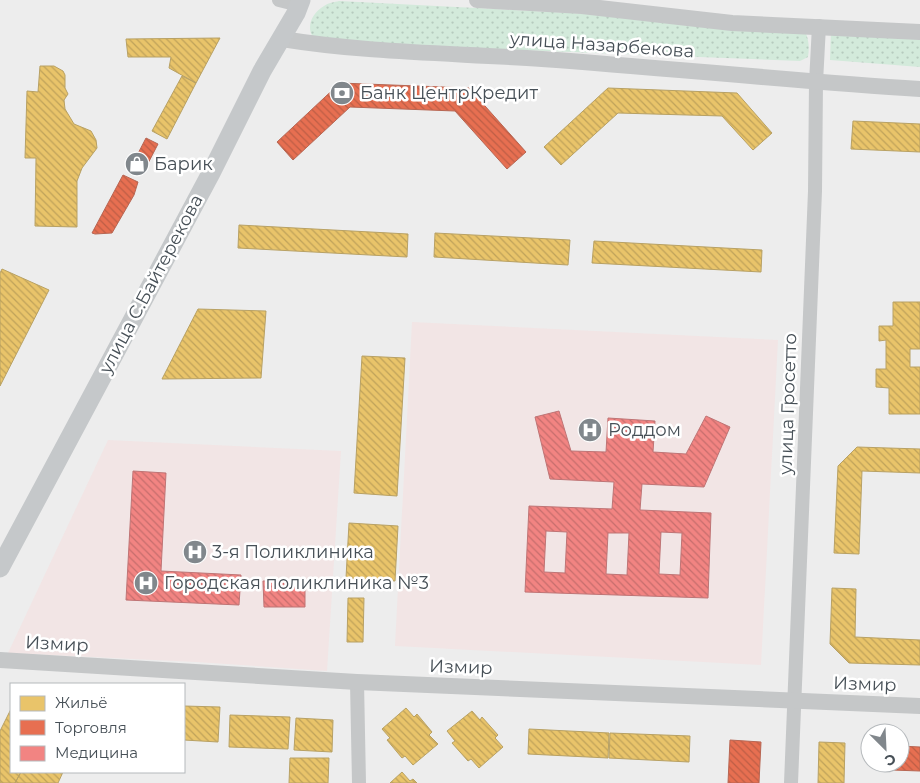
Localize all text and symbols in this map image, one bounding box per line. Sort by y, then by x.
street label: улица Назарбекова [508,28,695,62]
bank icon: Банк ЦентрКредит [329,80,355,106]
place label: Банк ЦентрКредит [360,82,538,104]
shop icon: Барик [124,151,150,177]
place label: Барик [154,153,213,175]
street label: улица С.Байтерекова [94,191,208,378]
street label: улица Гросетто [774,333,801,476]
hospital icon: Роддом [577,417,603,443]
place label: Роддом [608,419,681,441]
hospital icon: 3-я Поликлиника [182,539,208,565]
place label: 3-я Поликлиника [212,541,374,563]
hospital icon: Городская поликлиника №3 [133,570,159,596]
place label: Городская поликлиника №3 [164,572,429,594]
street label: Измир [25,631,89,657]
street label: Измир [429,655,493,679]
street label: Измир [833,672,897,696]
legend [10,683,185,773]
text: Жильё [55,693,108,712]
text: Торговля [55,718,127,737]
north arrow [860,723,910,773]
text: Медицина [55,743,138,762]
text: С [882,750,899,770]

